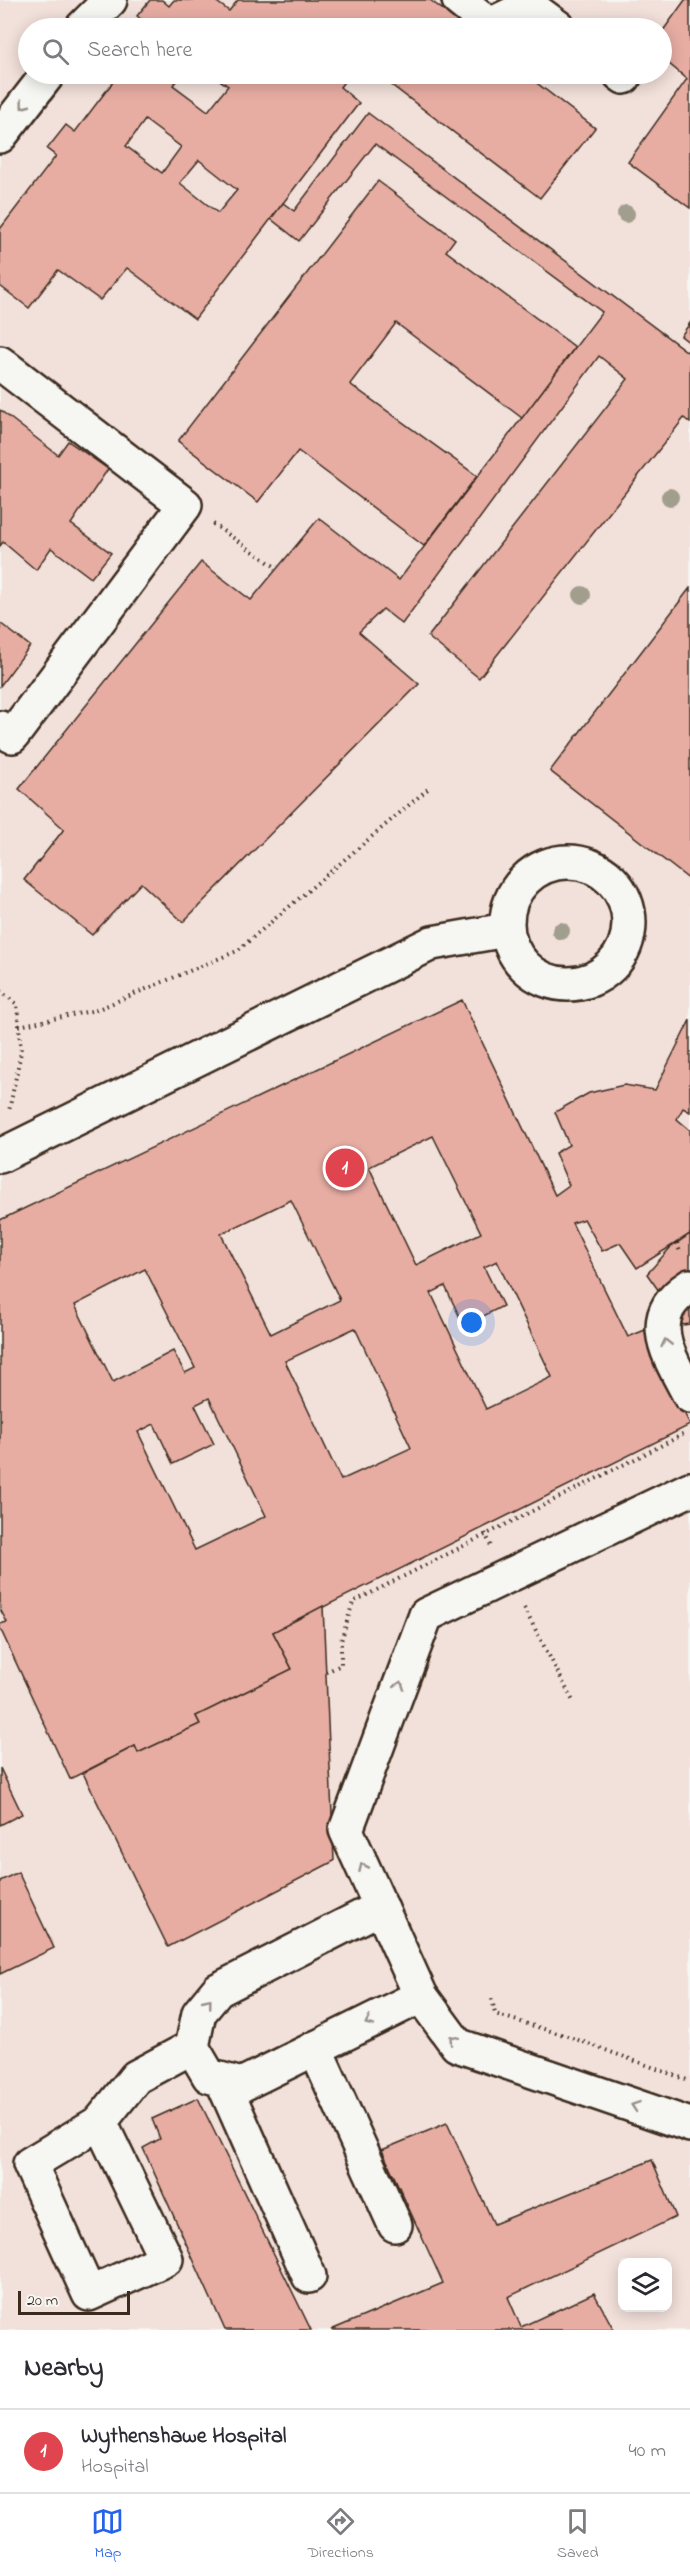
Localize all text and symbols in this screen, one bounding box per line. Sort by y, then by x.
search box [18,18,672,84]
icon: search [39,35,72,68]
text: Search here [87,35,192,67]
one-way arrow [20,98,31,109]
pin: 1 [326,1146,364,1190]
your location [457,1308,486,1337]
one-way arrow [660,1338,673,1348]
one-way arrow [392,1680,405,1691]
one-way arrow [358,1862,370,1873]
one-way arrow [200,1998,211,2009]
one-way arrow [364,2014,375,2026]
one-way arrow [450,2034,461,2045]
one-way arrow [630,2100,641,2113]
map controls [618,2258,672,2312]
button: layers [618,2258,672,2312]
scale bar [18,2288,130,2316]
text: 20 m [27,2289,58,2313]
text: Nearby [24,2350,103,2388]
text: Wythenshawe Hospital [81,2421,286,2453]
text: 1 [40,2437,47,2466]
text: 40 m [629,2437,666,2466]
text: Hospital [81,2453,149,2482]
tab: Map [91,2505,124,2565]
tab: Directions [307,2505,374,2565]
tab: Saved [557,2505,599,2565]

